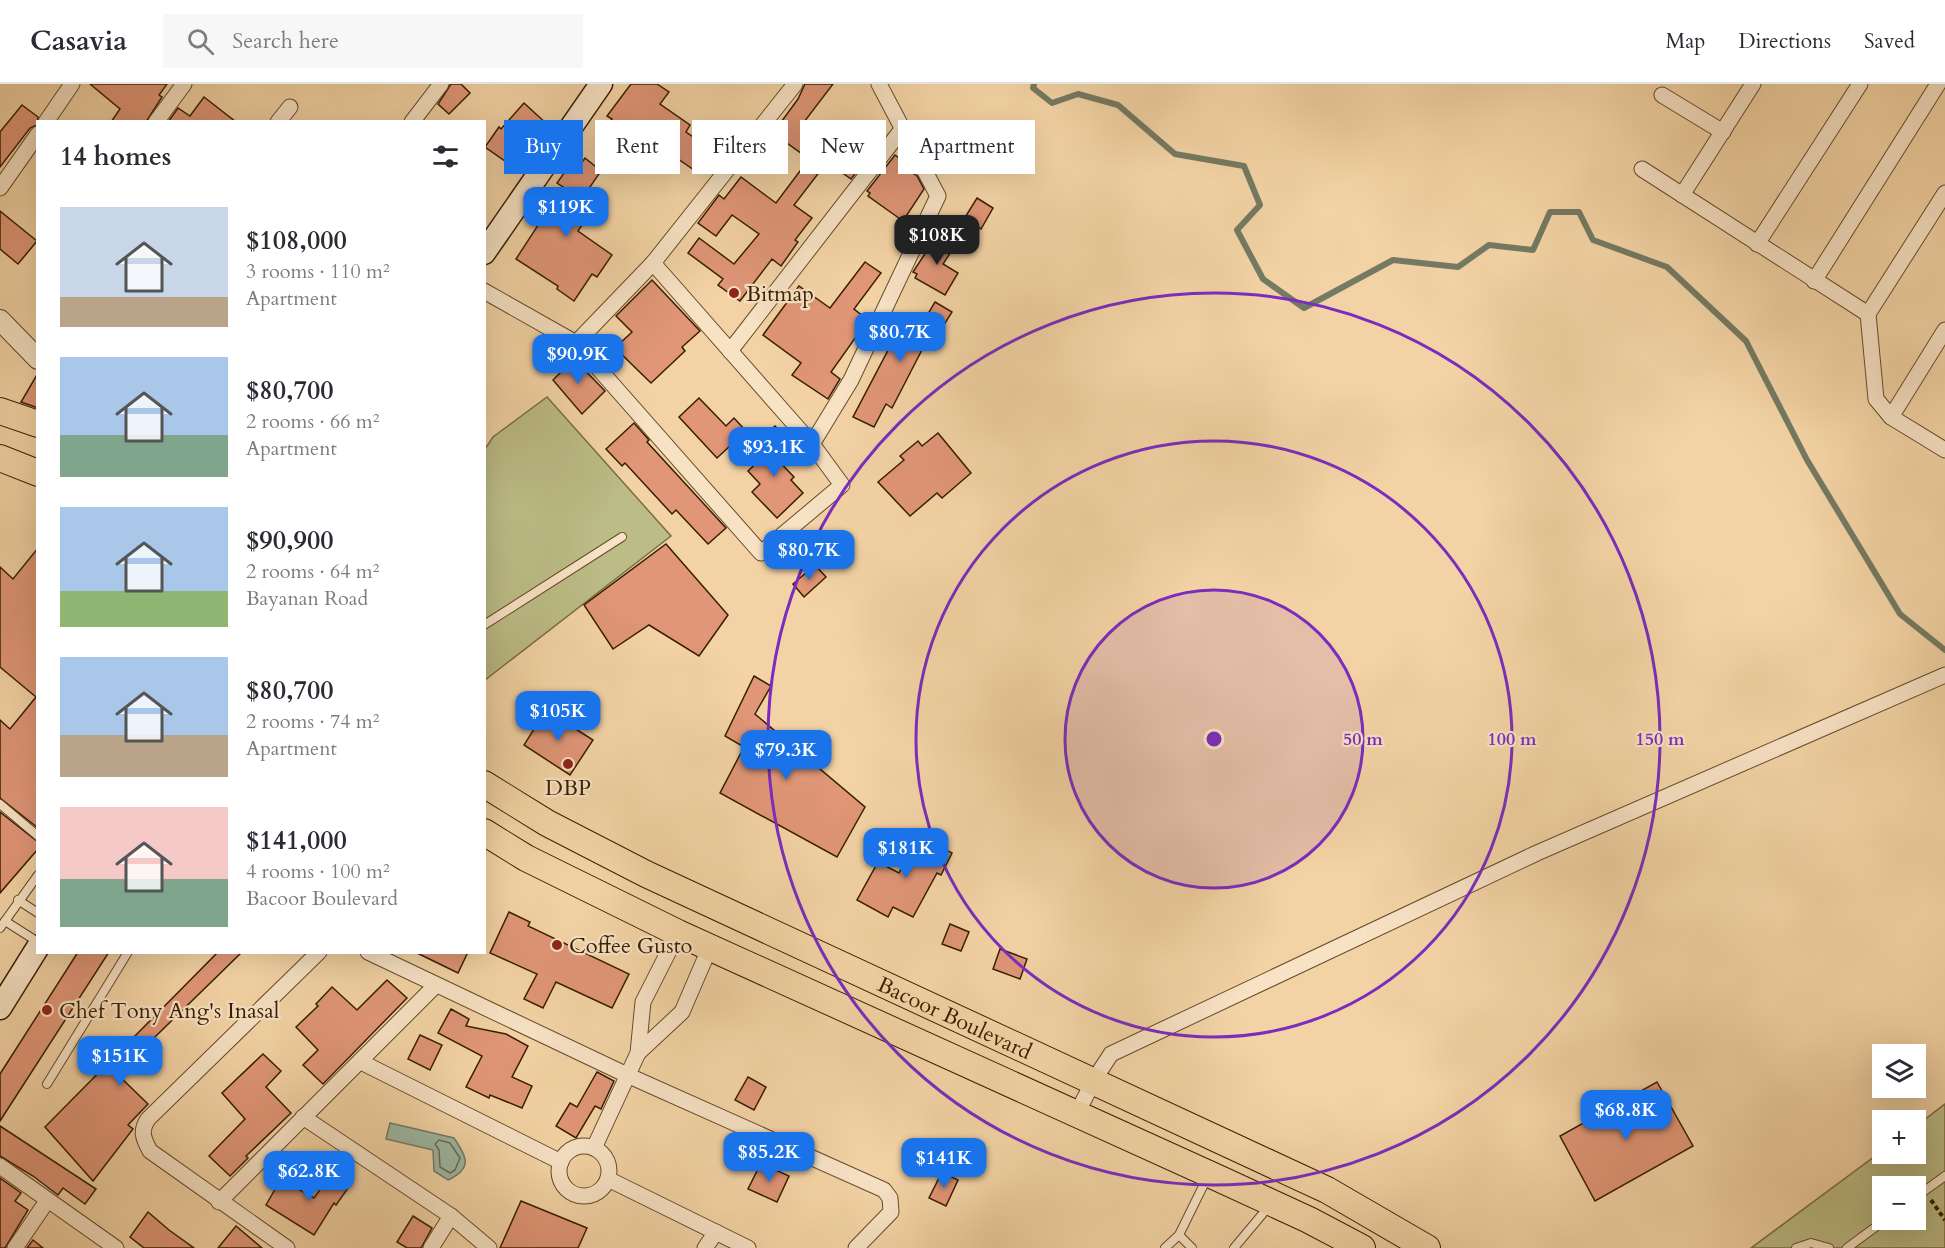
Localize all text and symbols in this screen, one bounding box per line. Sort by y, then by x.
search box [163,14,583,68]
text: Casavia [30,22,127,60]
icon: search [184,25,217,58]
text: Search here [232,26,339,56]
text: Map [1665,27,1705,56]
text: Directions [1738,27,1831,56]
text: Saved [1864,27,1915,56]
chip: Buy [504,120,583,174]
chip: Rent [595,120,680,174]
chip: Filters [692,120,788,174]
chip: New [800,120,886,174]
chip: Apartment [898,120,1035,174]
text: 14 homes [60,139,171,174]
icon: filters [429,140,462,173]
pin: $119K [524,187,608,238]
text: $119K [537,193,595,220]
pin: $108K [895,215,979,266]
text: $108K [908,221,966,248]
text: $108,000 [246,223,347,258]
icon: home [108,231,180,303]
text: 3 rooms · 110 m² [246,258,390,285]
place label: Bitmap [746,279,814,309]
text: Apartment [246,285,337,312]
marker: Bitmap [727,286,741,300]
pin: $80.7K [851,312,949,363]
text: $80.7K [869,318,931,345]
pin: $90.9K [529,334,627,385]
text: $90.9K [547,340,609,367]
text: $80,700 [246,373,334,408]
icon: home [108,381,180,453]
text: 2 rooms · 66 m² [246,408,379,435]
pin: $93.1K [725,427,823,478]
text: $93.1K [743,433,805,460]
text: Apartment [246,435,337,462]
text: $90,900 [246,523,334,558]
pin: $80.7K [760,530,858,581]
icon: home [108,531,180,603]
text: $80.7K [778,536,840,563]
text: 2 rooms · 64 m² [246,558,379,585]
text: Bayanan Road [246,585,368,612]
text: $80,700 [246,673,334,708]
icon: home [108,681,180,753]
pin: $105K [516,691,600,742]
text: $105K [529,697,587,724]
text: 2 rooms · 74 m² [246,708,379,735]
text: 50 m [1343,727,1383,752]
text: 100 m [1487,727,1537,752]
text: 150 m [1635,727,1685,752]
centre of rings [1204,729,1224,749]
pin: $79.3K [737,730,835,781]
text: Apartment [246,735,337,762]
text: $79.3K [755,736,817,763]
marker: DBP [561,757,575,771]
place label: DBP [545,773,591,803]
text: $141,000 [246,823,347,858]
pin: $181K [864,828,948,879]
icon: home [108,831,180,903]
text: $181K [877,834,935,861]
text: 4 rooms · 100 m² [246,858,390,885]
text: Bacoor Boulevard [246,885,398,912]
place label: Coffee Gusto [569,931,693,961]
marker: Coffee Gusto [550,938,564,952]
street label: Bacoor Boulevard [872,969,1037,1067]
place label: Chef Tony Ang's Inasal [59,996,280,1026]
marker: Chef Tony Ang's Inasal [40,1003,54,1017]
pin: $151K [78,1036,162,1087]
text: $151K [91,1042,149,1069]
map controls [1872,1044,1926,1230]
button: layers [1872,1044,1926,1098]
pin: $68.8K [1577,1090,1675,1141]
text: $68.8K [1595,1096,1657,1123]
button: + [1872,1110,1926,1164]
pin: $85.2K [720,1132,818,1183]
text: $85.2K [738,1138,800,1165]
pin: $141K [902,1138,986,1189]
text: $141K [915,1144,973,1171]
pin: $62.8K [260,1151,358,1202]
text: $62.8K [278,1157,340,1184]
button: − [1872,1176,1926,1230]

